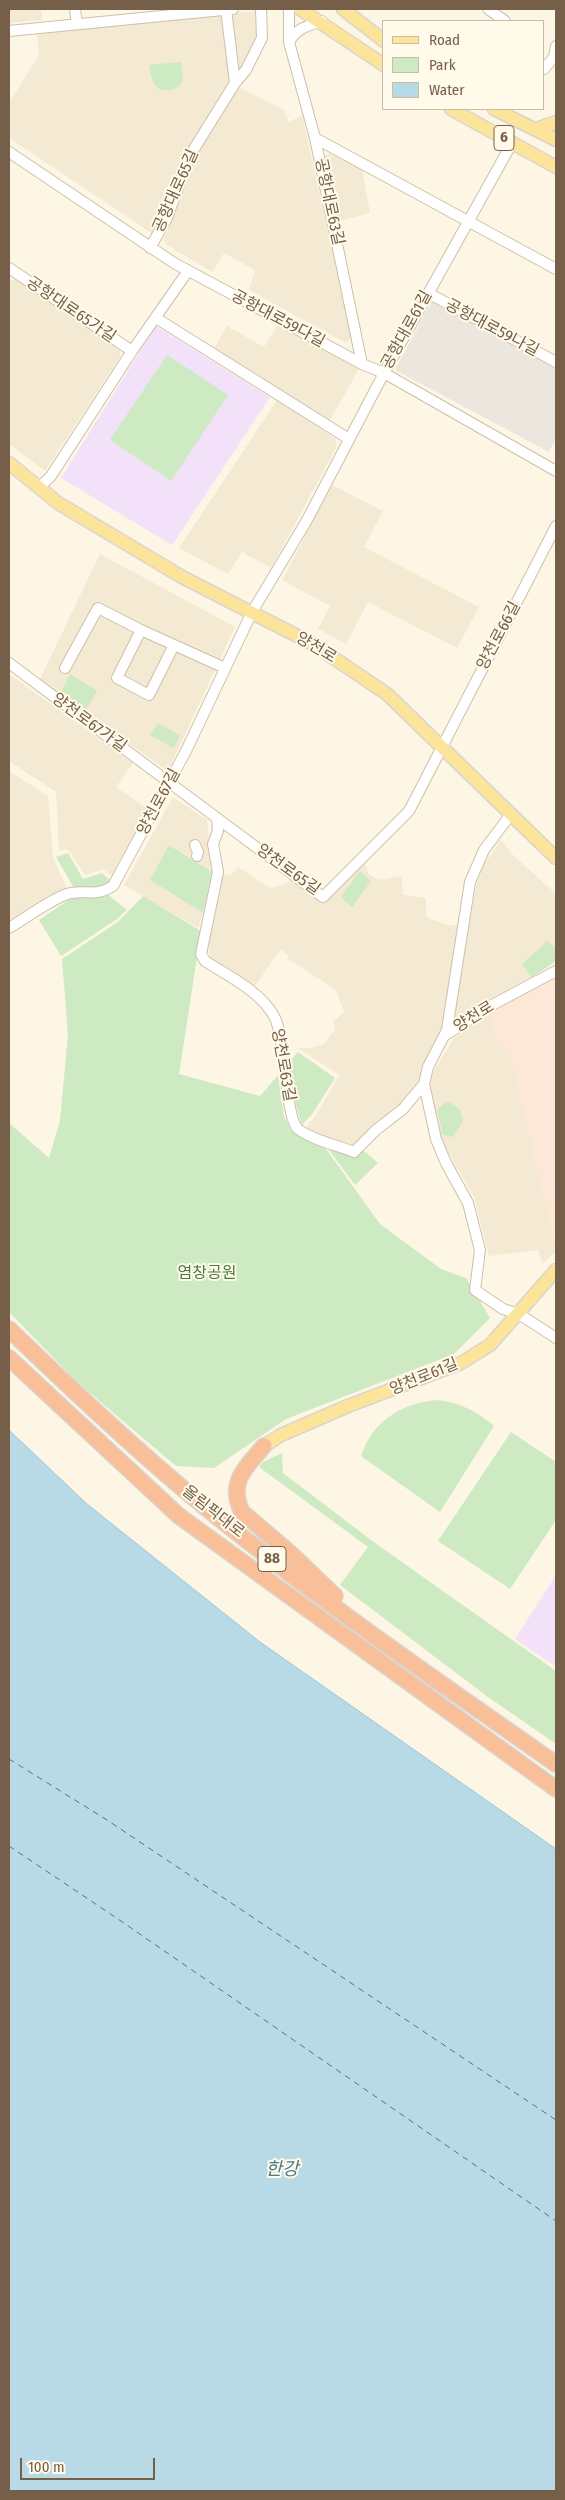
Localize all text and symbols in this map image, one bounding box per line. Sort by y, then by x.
legend [382,20,545,110]
text: Road [429,31,460,49]
text: Park [429,56,456,74]
text: Water [429,81,464,99]
road number: 6 [494,126,514,150]
street label: 공항대로65길 [149,147,203,235]
street label: 공항대로63길 [310,157,348,247]
street label: 공항대로65가길 [23,273,119,347]
street label: 공항대로59다길 [228,286,328,352]
street label: 공항대로61길 [378,287,436,373]
street label: 공항대로59나길 [442,295,542,361]
street label: 양천로66길 [473,598,525,674]
street label: 양천로 [292,628,340,668]
street label: 양천로67가길 [48,689,130,757]
street label: 양천로67길 [133,765,185,839]
street label: 양천로65길 [252,840,324,900]
street label: 양천로 [450,997,498,1037]
street label: 양천로63길 [267,1027,299,1103]
park label: 염창공원 [178,1264,236,1284]
street label: 양천로61길 [387,1355,461,1399]
street label: 올림픽대로 [178,1482,248,1542]
road number: 88 [258,1546,286,1572]
water label: 한강 [265,2159,299,2181]
scale bar [22,2448,158,2480]
text: 100 m [28,2458,65,2476]

